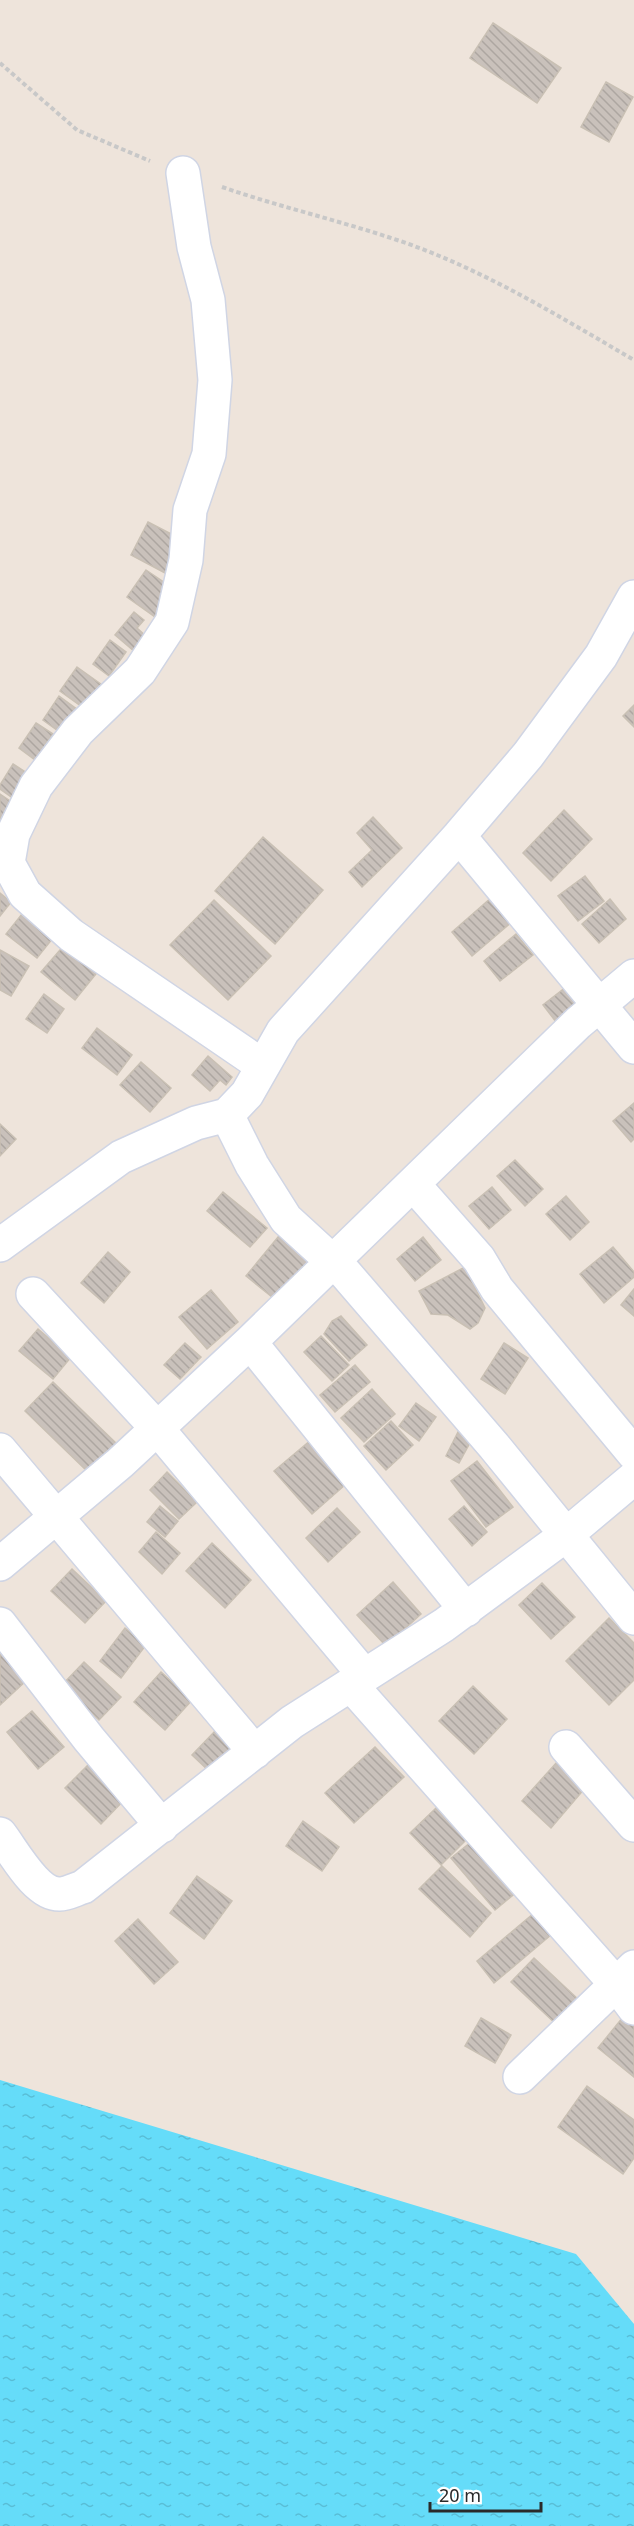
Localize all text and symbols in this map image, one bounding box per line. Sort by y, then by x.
scale bar [430,2475,541,2513]
text: 20 m [439,2483,481,2507]

